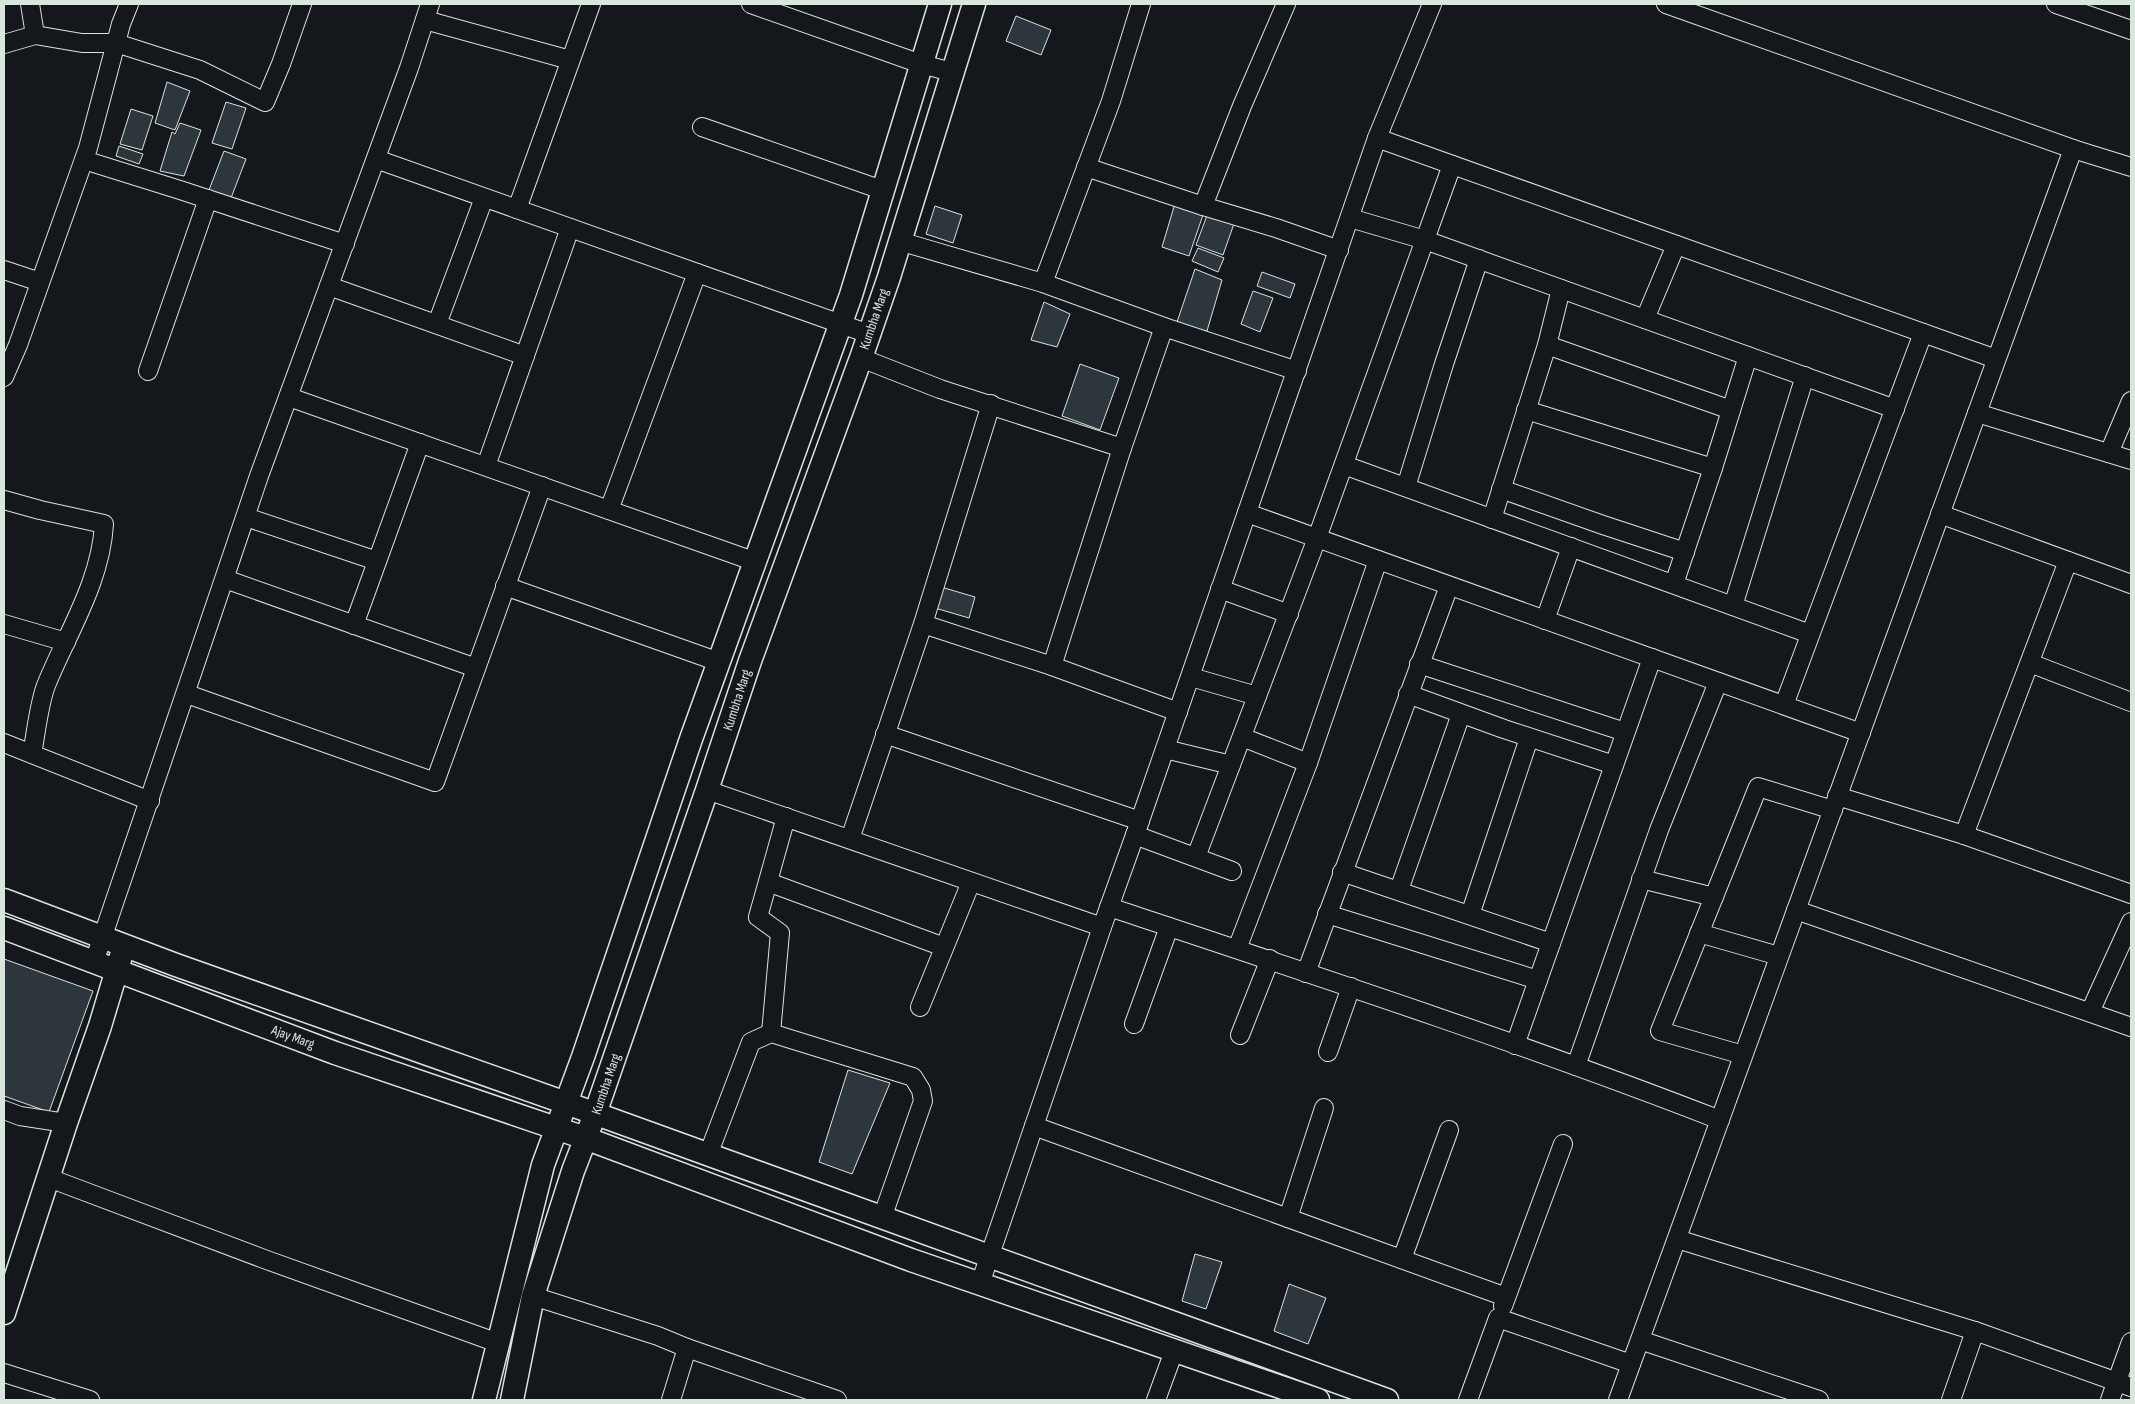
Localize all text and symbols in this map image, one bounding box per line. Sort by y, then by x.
street label: Kumbha Marg [856,286,892,352]
street label: Kumbha Marg [719,667,755,733]
street label: Ajay Marg [268,1021,317,1053]
street label: Kumbha Marg [588,1051,624,1117]

